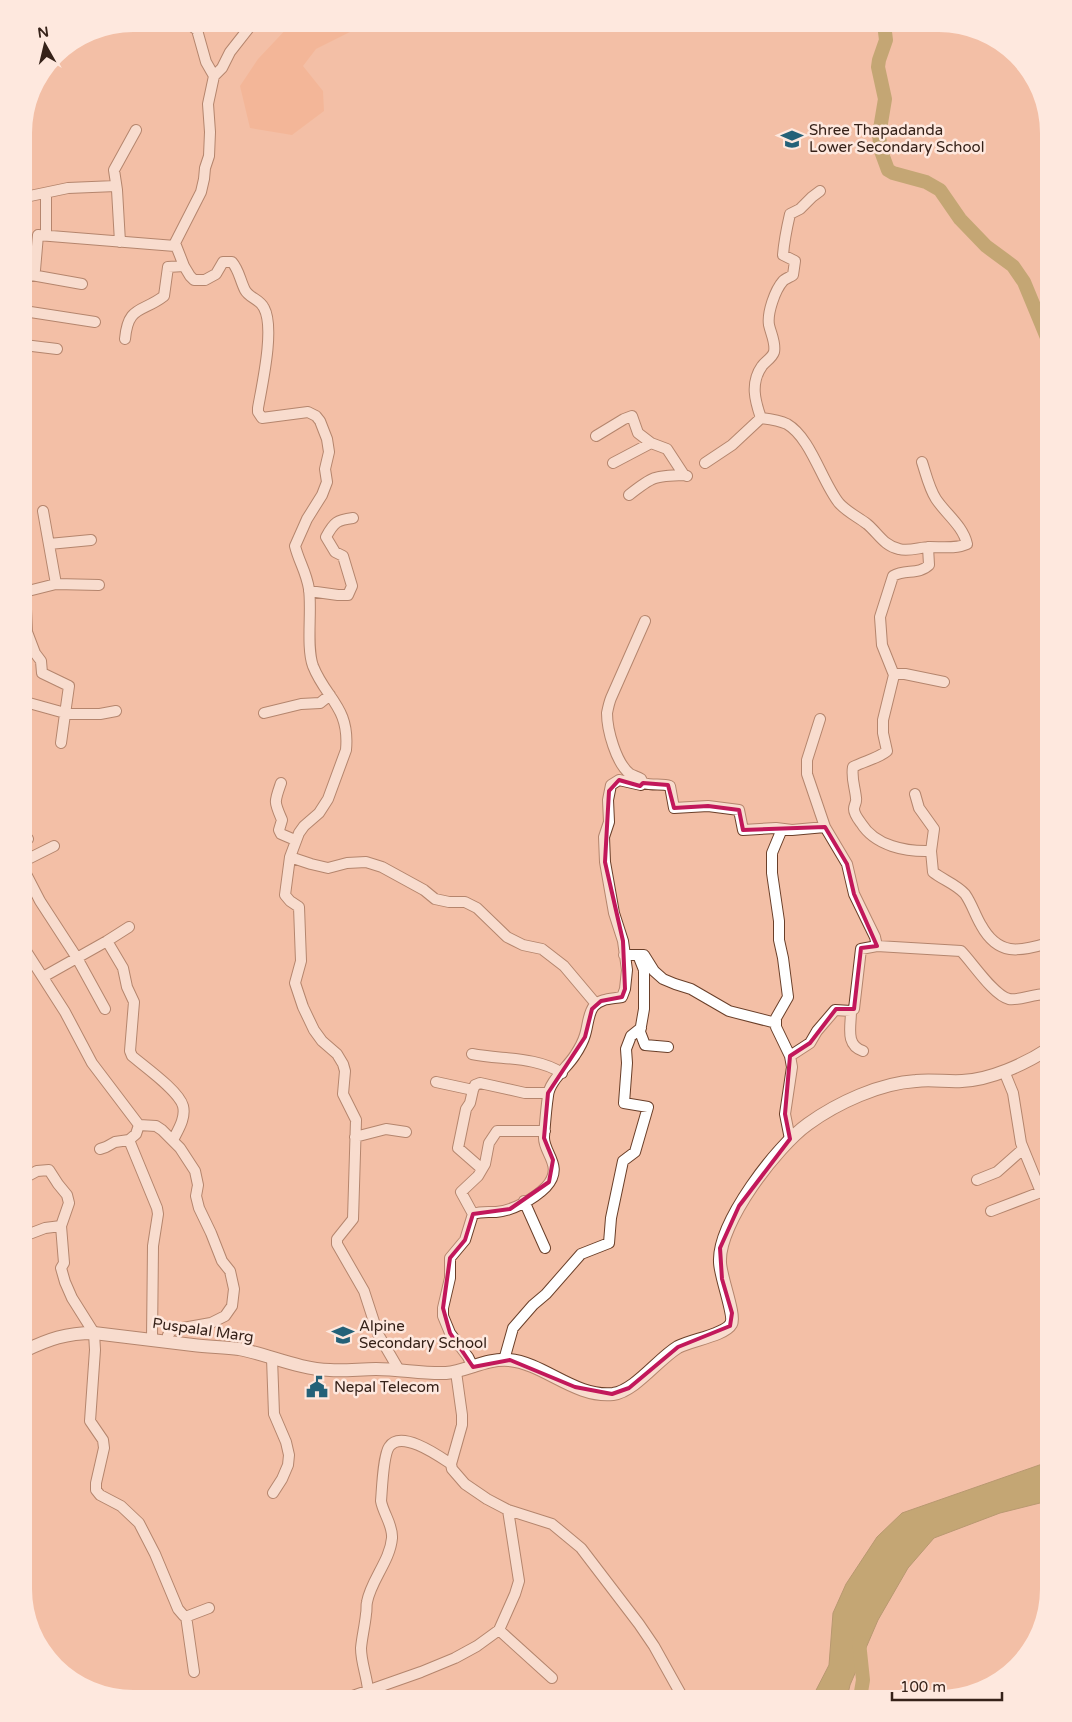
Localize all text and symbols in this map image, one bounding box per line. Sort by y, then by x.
north arrow [20,20,70,70]
text: N [37,23,50,42]
place label: Shree Thapadanda Lower Secondary School [809,121,984,156]
school or university icon: Shree Thapadanda Lower Secondary School [779,126,805,152]
street label: Puspalal Marg [151,1314,255,1346]
place label: Alpine Secondary School [359,1317,487,1352]
school or university icon: Alpine Secondary School [330,1322,356,1348]
public building icon: Nepal Telecom [304,1374,330,1400]
place label: Nepal Telecom [334,1378,440,1396]
scale bar [892,1670,1002,1702]
text: 100 m [900,1678,946,1696]

